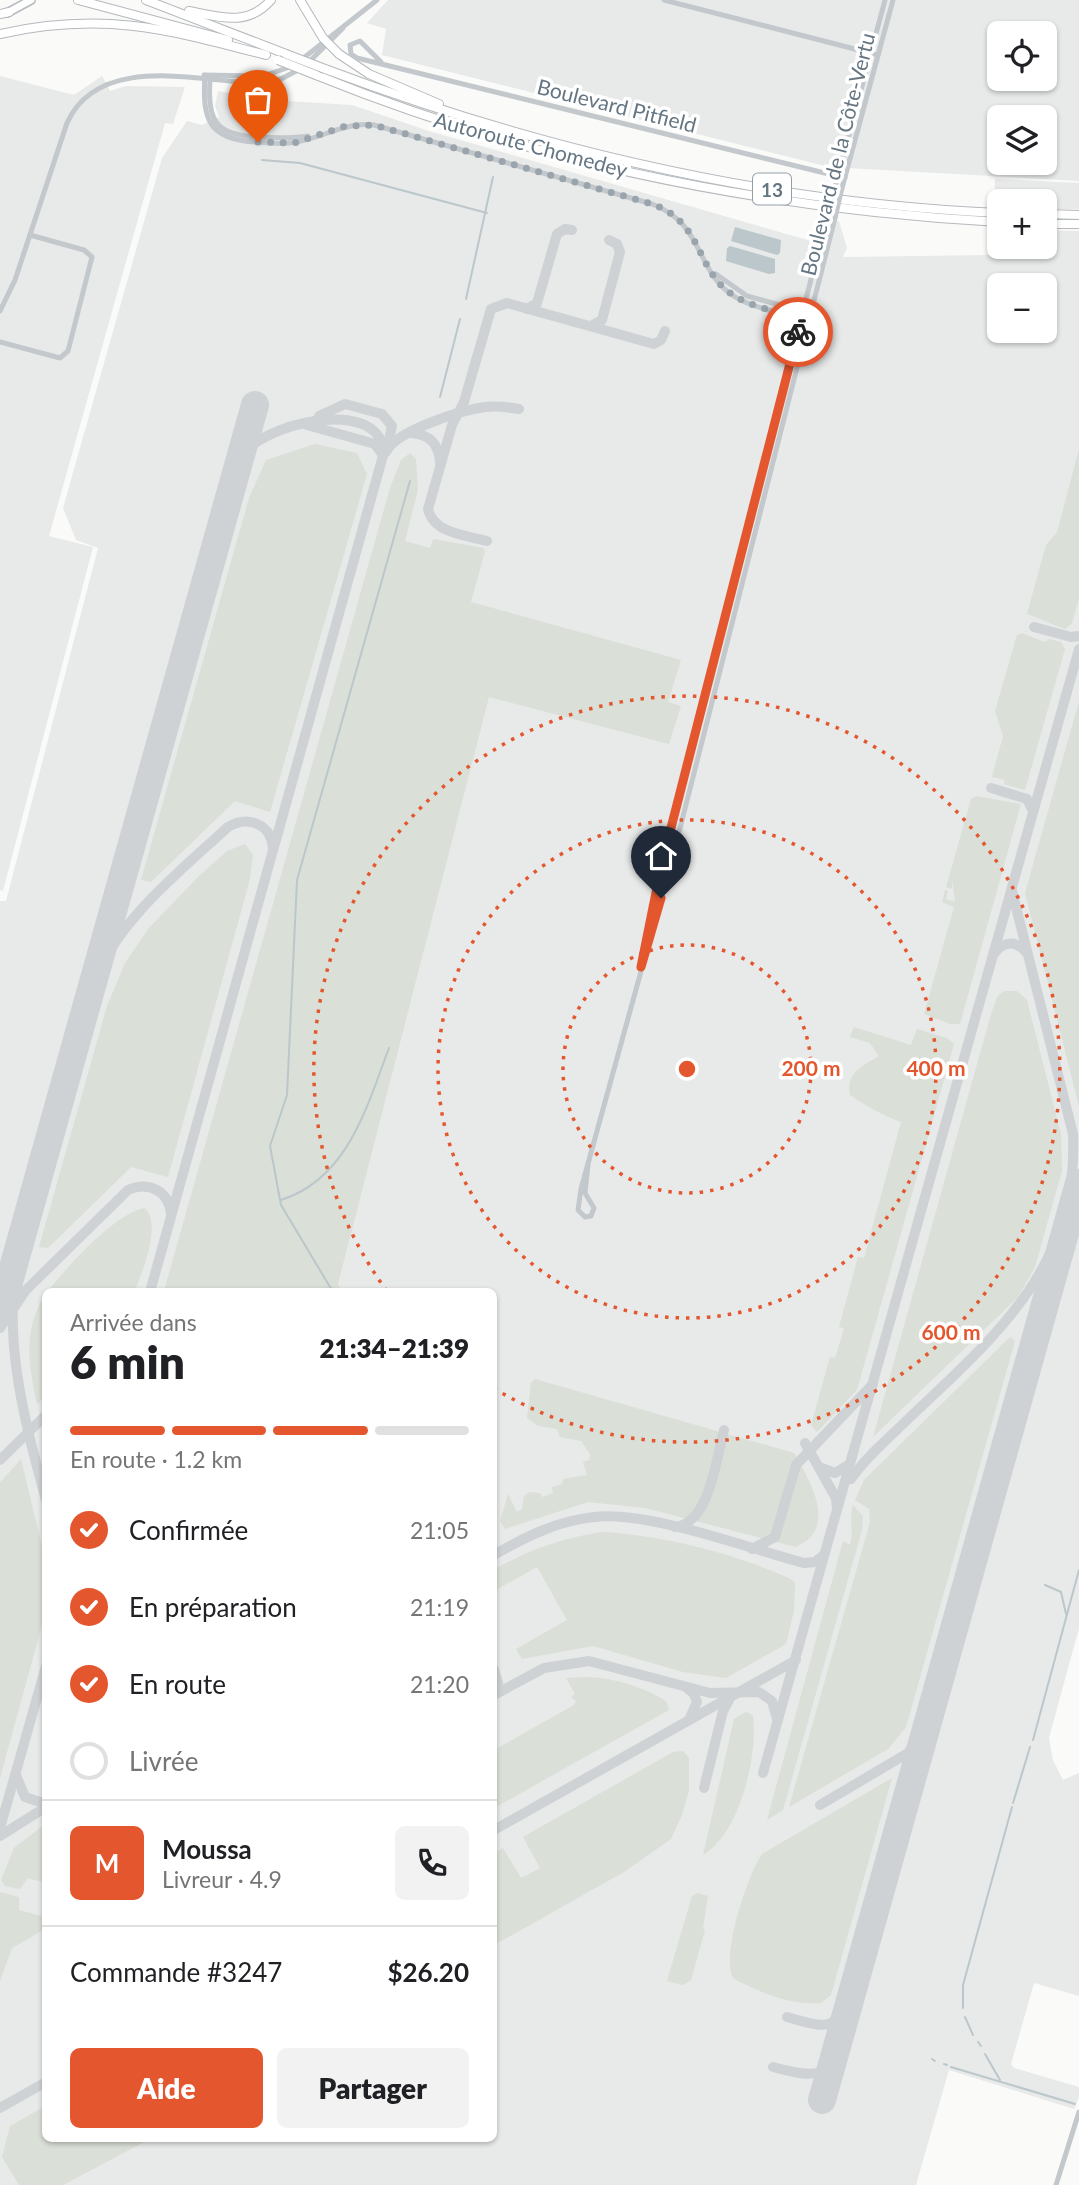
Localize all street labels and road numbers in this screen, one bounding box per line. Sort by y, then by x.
street label: Boulevard de la Côte-Vertu [795,30,879,278]
street label: Boulevard Pitfield [535,73,699,137]
street label: Autoroute Chomedey [432,106,631,182]
road number: 13 [753,174,791,204]

